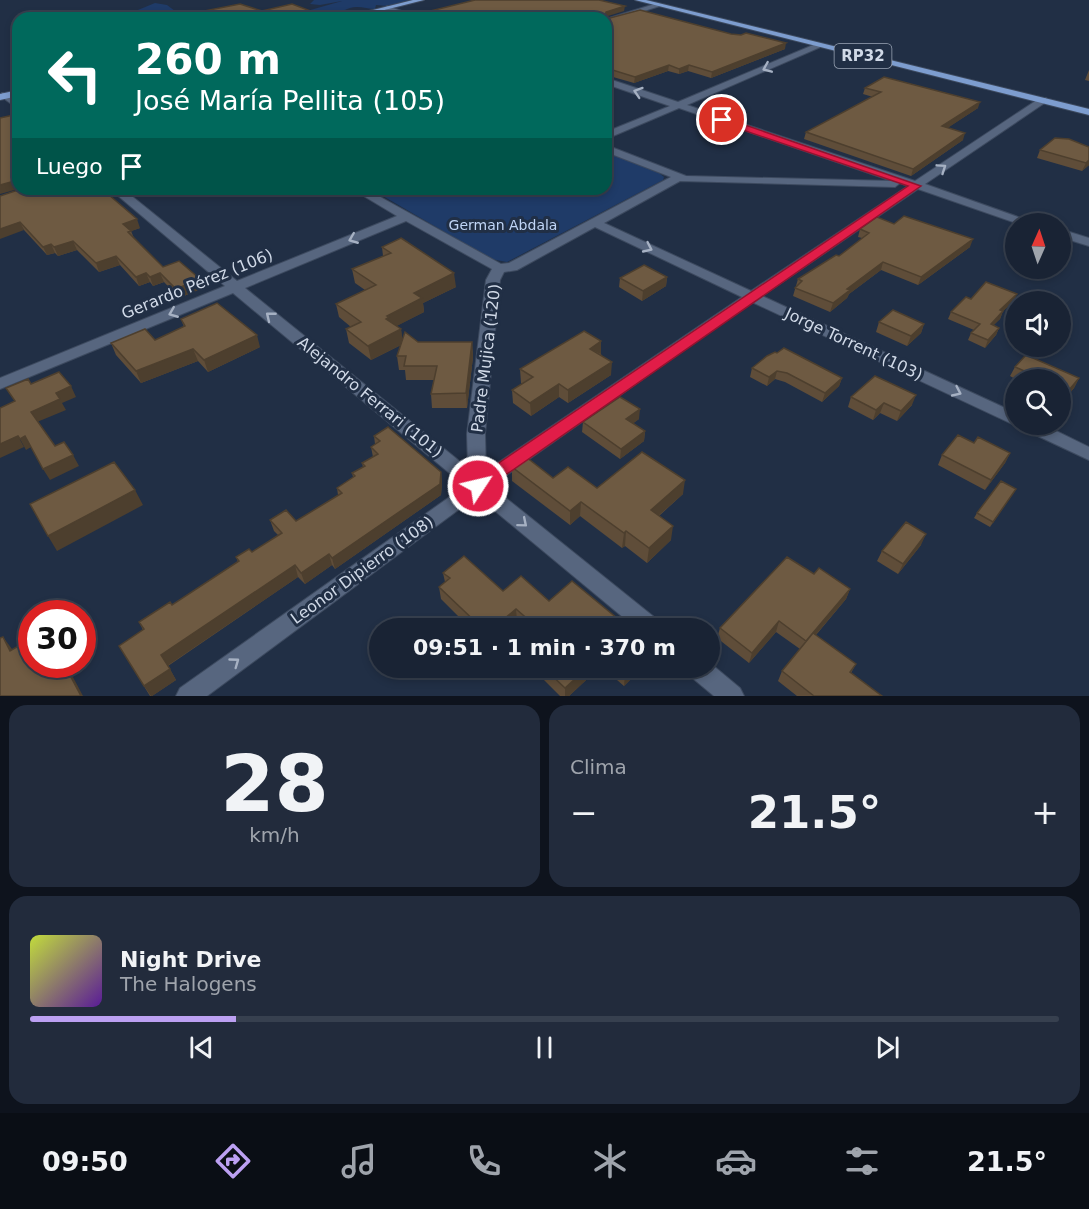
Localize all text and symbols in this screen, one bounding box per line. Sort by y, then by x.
text: 260 m [135,35,281,84]
icon: left [36,36,114,114]
road number: RP32 [834,44,892,68]
one-way arrow [763,61,774,73]
text: José María Pellita (105) [135,85,445,116]
one-way arrow [633,87,644,99]
pin [696,94,747,145]
icon: arrive [705,103,738,136]
icon: arrive [115,150,148,183]
text: Luego [36,154,103,179]
one-way arrow [935,164,946,175]
north arrow [1005,213,1071,279]
map controls [1005,213,1071,435]
park label: German Abdala [449,217,557,233]
one-way arrow [348,232,359,244]
one-way arrow [641,240,652,252]
street label: Gerardo Pérez (106) [119,245,275,323]
street label: Padre Mujica (120) [467,283,505,433]
button: sound [1005,291,1071,357]
street label: Jorge Torrent (103) [781,303,926,384]
one-way arrow [168,306,179,318]
one-way arrow [266,312,277,323]
street label: Alejandro Ferrari (101) [294,333,446,461]
button: search [1005,369,1071,435]
one-way arrow [951,385,962,397]
position arrow [446,454,510,518]
street label: Leonor Dipierro (108) [287,512,437,628]
one-way arrow [516,516,527,527]
speed limit sign: 30 [18,600,96,678]
text: 09:51 · 1 min · 370 m [413,635,676,660]
one-way arrow [229,658,240,669]
text: 28 [220,739,329,829]
text: Clima [570,755,627,779]
text: 21.5° [748,786,881,839]
text: − [570,793,598,832]
text: + [1031,793,1059,832]
text: km/h [249,823,300,847]
text: Night Drive [120,947,261,972]
text: The Halogens [120,972,257,996]
icon: previous [185,1031,218,1064]
icon: pause [528,1031,561,1064]
icon: next [871,1031,904,1064]
icon: directions [212,1140,254,1182]
icon: music [338,1140,380,1182]
icon: phone [463,1140,505,1182]
icon: climate [589,1140,631,1182]
icon: car [715,1140,757,1182]
icon: filters [841,1140,883,1182]
text: 09:50 [42,1146,128,1177]
text: 21.5° [967,1146,1047,1177]

